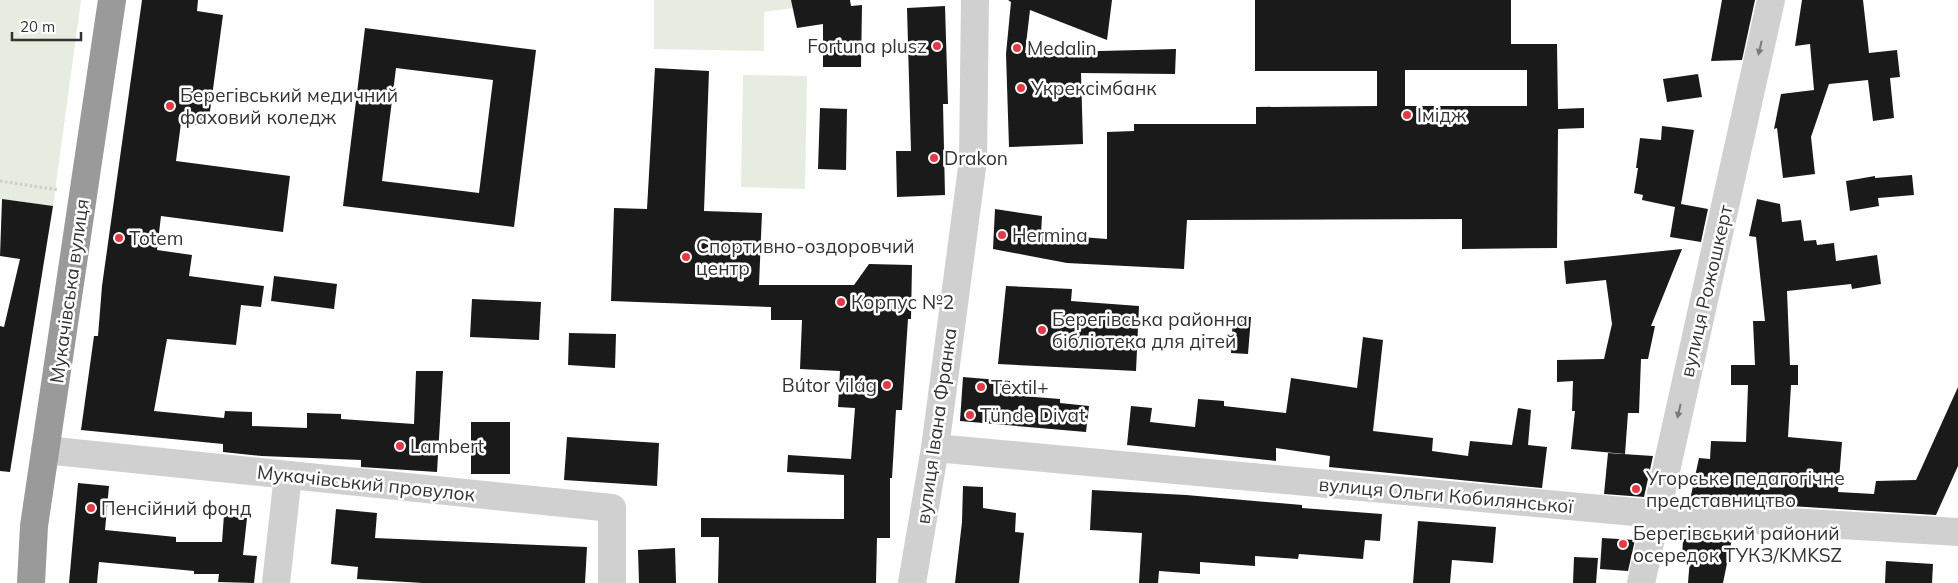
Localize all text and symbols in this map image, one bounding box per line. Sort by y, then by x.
scale bar [12,10,81,42]
text: 20 m [20,17,55,36]
place label: Fortuna plusz [807,34,927,58]
place label: Medalin [1027,36,1097,60]
marker: Fortuna plusz [931,40,943,52]
one-way arrow [1756,40,1764,56]
marker: Medalin [1011,42,1023,54]
place label: Укрексімбанк [1030,76,1157,100]
marker: Укрексімбанк [1015,82,1027,94]
place label: Берегівський медичний фаховий коледж [180,83,398,129]
marker: Берегівський медичний фаховий коледж [164,100,176,112]
place label: Імідж [1417,103,1467,127]
marker: Імідж [1401,109,1413,121]
place label: Drakon [944,146,1008,170]
marker: Drakon [928,152,940,164]
street label: Мукачівська вулиця [44,197,94,385]
street label: вулиця Рожошкерт [1675,202,1738,379]
place label: Hermina [1012,223,1088,247]
place label: Totem [129,226,183,250]
marker: Hermina [996,229,1008,241]
marker: Totem [113,232,125,244]
place label: Спортивно-оздоровчий центр [696,234,915,280]
marker: Спортивно-оздоровчий центр [680,251,692,263]
place label: Корпус №2 [851,290,954,314]
marker: Корпус №2 [835,296,847,308]
place label: Берегівська районна бібліотека для дітей [1052,307,1248,353]
marker: Берегівська районна бібліотека для дітей [1036,324,1048,336]
street label: вулиця Івана Франка [910,326,962,526]
place label: Bútor világ [782,373,877,397]
place label: Textil+ [991,375,1049,399]
marker: Bútor világ [881,379,893,391]
marker: Textil+ [975,381,987,393]
place label: Tünde Divat [980,403,1086,427]
one-way arrow [1675,404,1683,419]
marker: Tünde Divat [964,409,976,421]
place label: Lambert [410,434,485,458]
marker: Lambert [394,440,406,452]
street label: Мукачівський провулок [256,460,477,506]
place label: Угорське педагогічне представництво [1645,466,1845,512]
street label: вулиця Ольги Кобилянської [1318,472,1574,518]
marker: Угорське педагогічне представництво [1630,483,1642,495]
place label: Пенсійний фонд [101,496,252,520]
marker: Пенсійний фонд [85,502,97,514]
place label: Берегівський районий осередок ТУКЗ/KMKSZ [1633,521,1842,567]
marker: Берегівський районий осередок ТУКЗ/KMKSZ [1617,538,1629,550]

